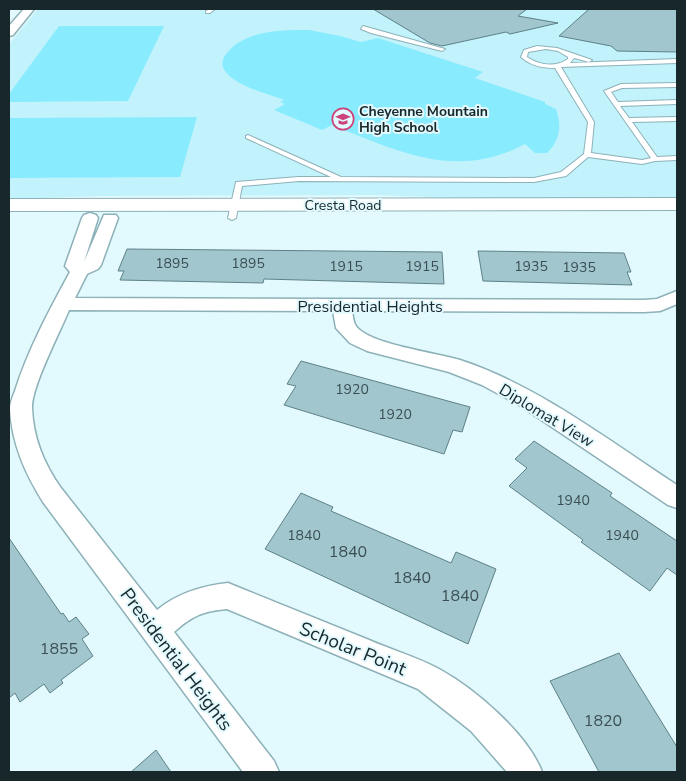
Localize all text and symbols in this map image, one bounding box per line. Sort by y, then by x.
place label: Cheyenne Mountain High School [359,102,488,137]
school or university icon: Cheyenne Mountain High School [331,107,355,131]
street label: Cresta Road [305,196,381,215]
house number: 1895 [155,254,189,273]
house number: 1895 [231,254,265,273]
house number: 1915 [329,257,363,276]
house number: 1915 [405,257,439,276]
house number: 1935 [514,257,548,276]
house number: 1935 [562,258,596,277]
street label: Presidential Heights [297,296,443,318]
street label: Diplomat View [495,379,598,453]
house number: 1920 [335,380,369,399]
house number: 1920 [378,405,412,424]
house number: 1940 [556,491,590,510]
house number: 1840 [287,526,321,545]
house number: 1940 [605,526,639,545]
house number: 1840 [329,541,367,563]
house number: 1840 [393,567,431,589]
street label: Presidential Heights [114,583,238,736]
house number: 1840 [441,585,479,607]
street label: Scholar Point [295,616,410,682]
house number: 1855 [40,638,78,660]
house number: 1820 [584,710,622,732]

